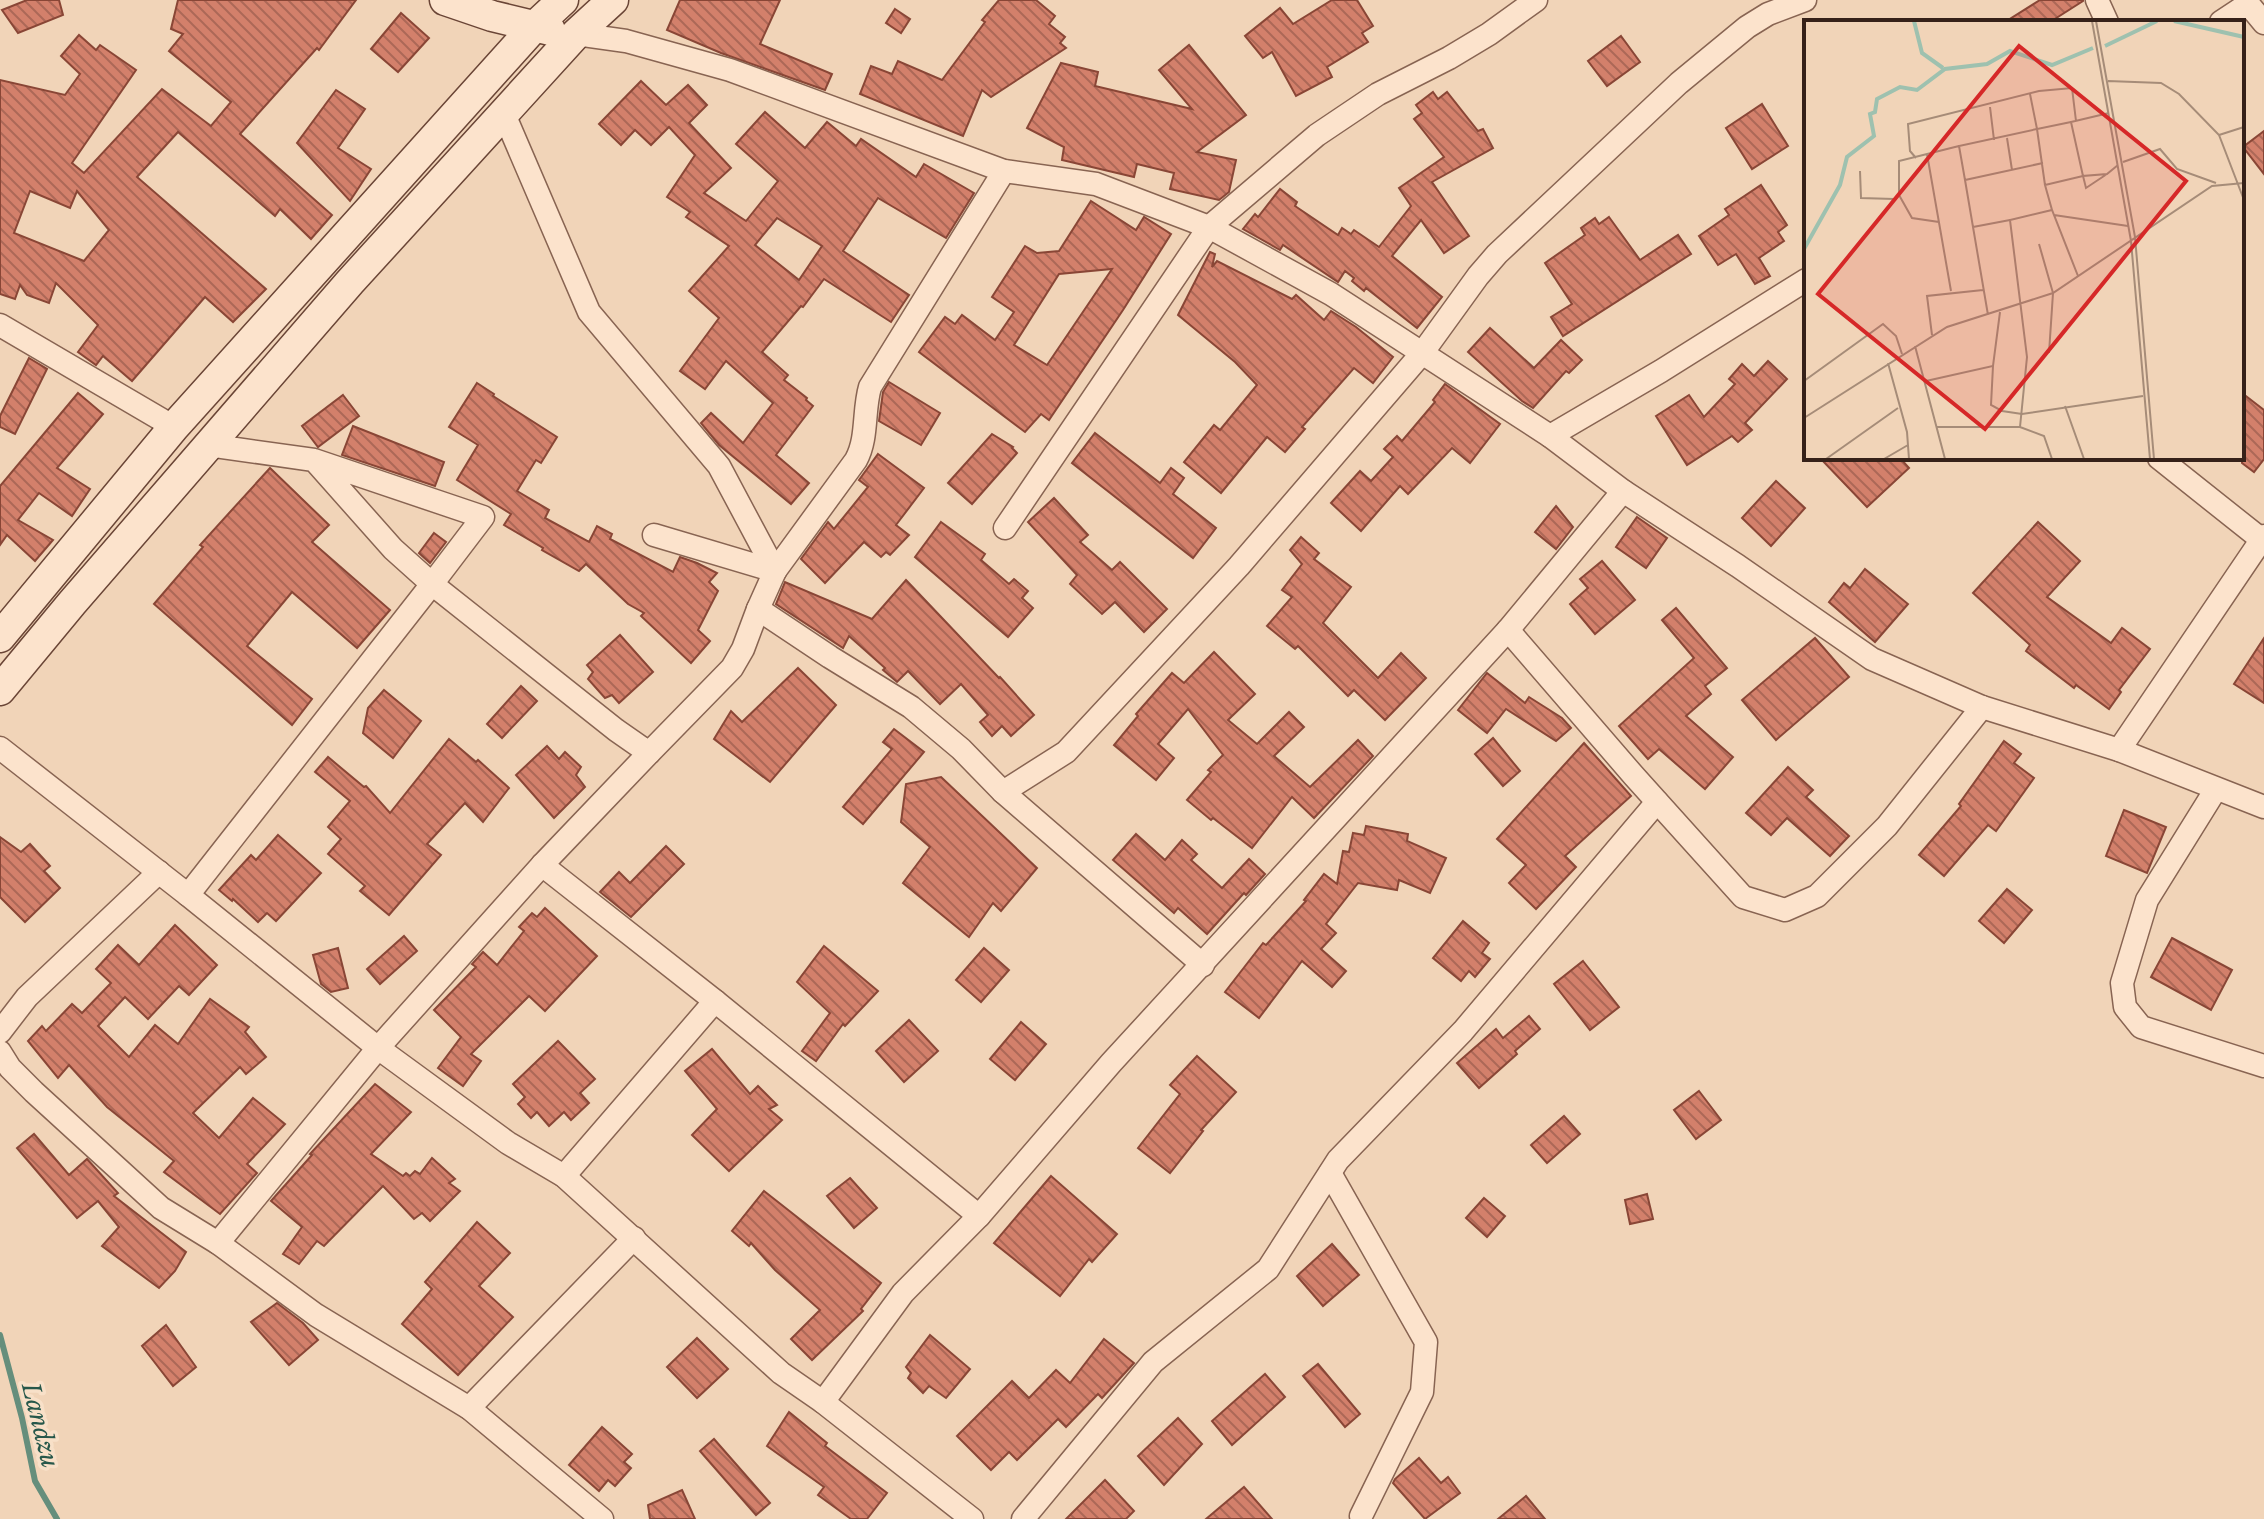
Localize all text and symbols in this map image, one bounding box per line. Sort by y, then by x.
inset map [1804,20,2244,460]
water label: Landzu [16,1378,65,1470]

